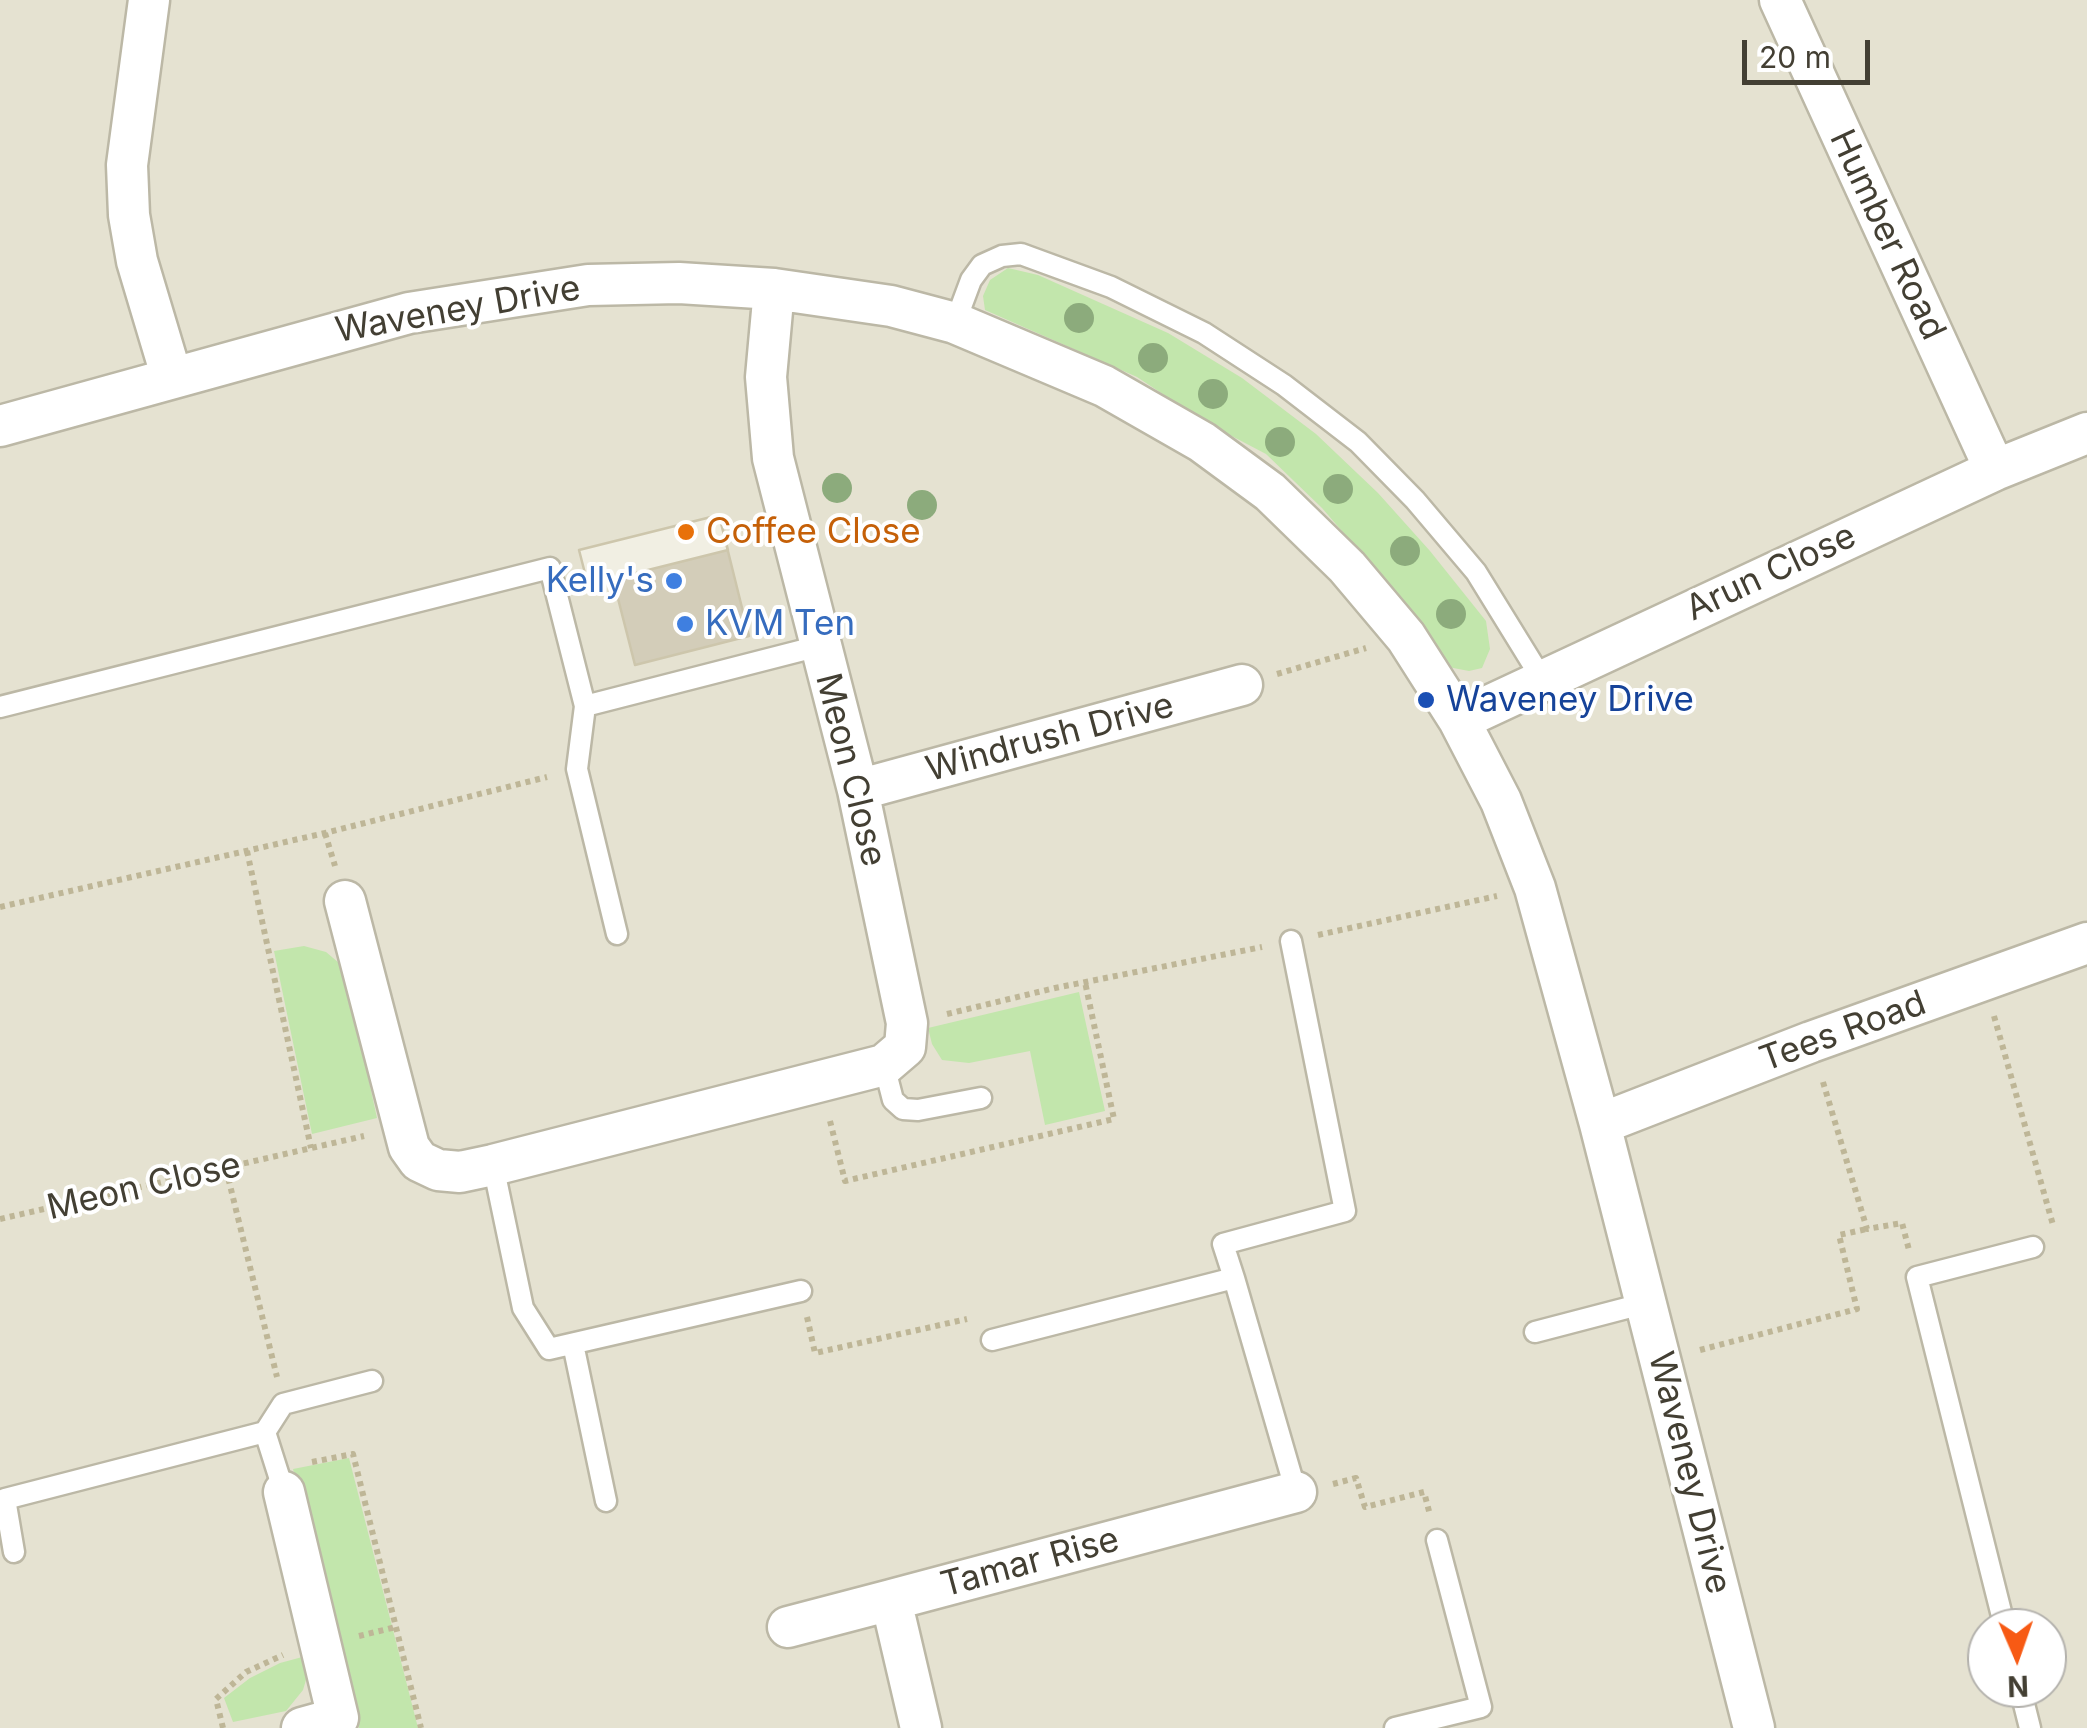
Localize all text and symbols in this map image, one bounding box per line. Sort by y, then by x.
scale bar [1747,20,1874,82]
text: 20 m [1759,39,1831,75]
street label: Humber Road [1820,123,1954,347]
street label: Waveney Drive [332,268,584,352]
place label: Coffee Close [706,511,921,553]
street label: Arun Close [1679,515,1863,631]
marker: Coffee Close [675,521,697,543]
place label: Kelly's [546,560,654,602]
marker: Kelly's [663,570,685,592]
place label: KVM Ten [705,603,855,645]
marker: KVM Ten [674,613,696,635]
street label: Meon Close [806,669,894,871]
place label: Waveney Drive [1446,679,1694,721]
street label: Windrush Drive [922,685,1178,791]
marker: Waveney Drive [1415,689,1437,711]
street label: Tees Road [1754,983,1932,1081]
street label: Meon Close [43,1144,245,1230]
street label: Waveney Drive [1639,1348,1739,1598]
street label: Tamar Rise [936,1519,1124,1607]
north arrow [1967,1608,2067,1708]
text: N [2007,1669,2029,1703]

